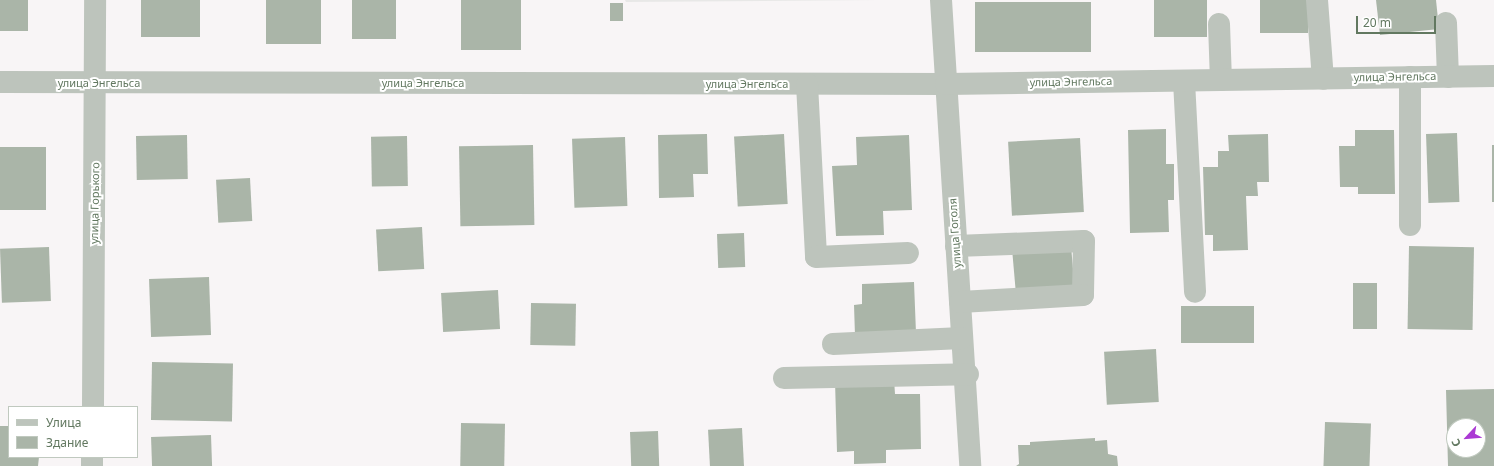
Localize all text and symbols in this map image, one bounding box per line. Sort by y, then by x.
scale bar [1358,8,1438,34]
text: 20 m [1363,14,1391,31]
street label: улица Энгельса [1354,70,1436,84]
street label: улица Энгельса [1030,75,1112,89]
street label: улица Энгельса [58,76,140,90]
street label: улица Энгельса [382,76,464,90]
street label: улица Энгельса [706,77,788,91]
street label: улица Горького [88,162,102,244]
street label: улица Гоголя [946,198,964,268]
legend [8,406,138,458]
text: Улица [46,414,81,431]
north arrow [1446,418,1486,458]
text: Здание [46,434,88,451]
text: С [1447,437,1464,450]

